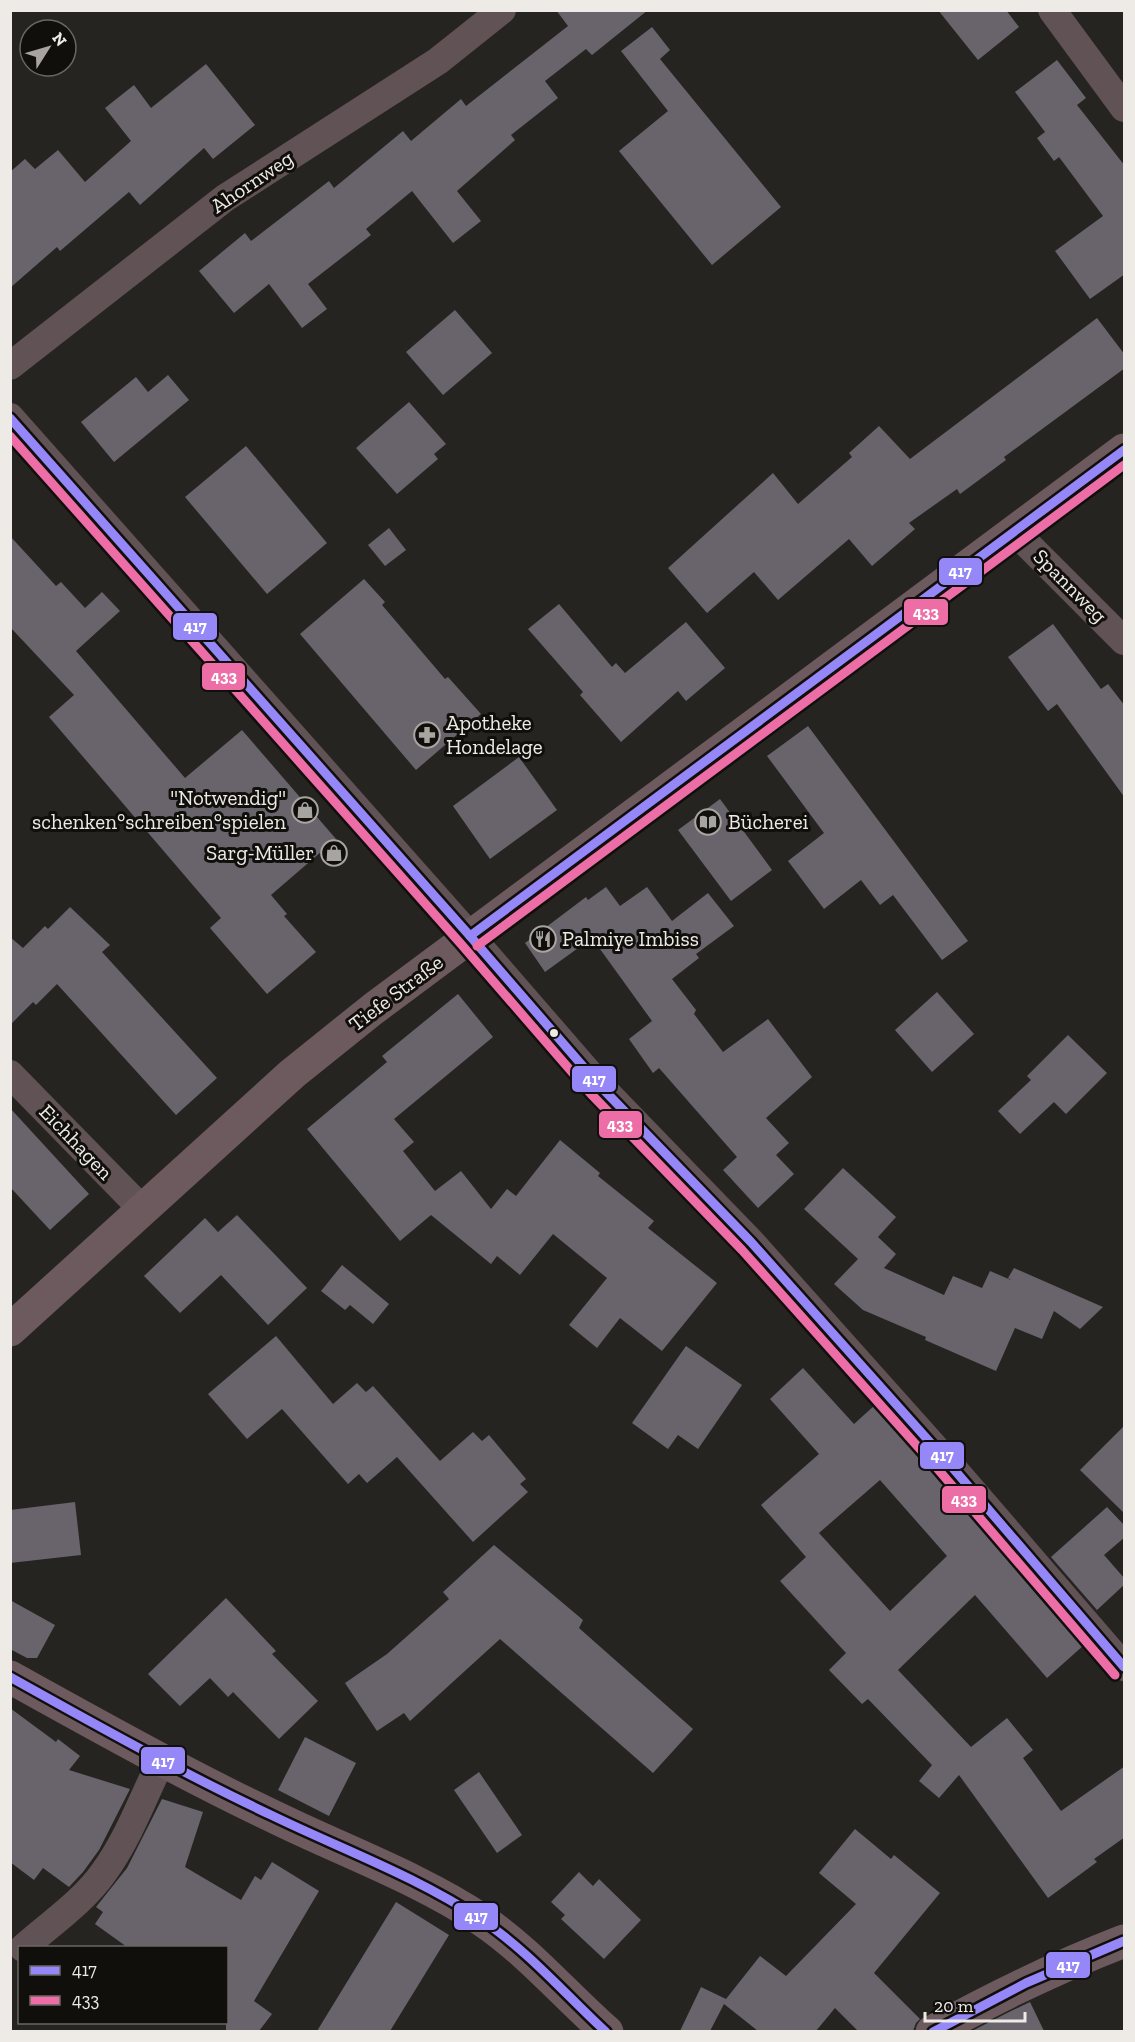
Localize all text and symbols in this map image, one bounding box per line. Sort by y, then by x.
north arrow [18,18,78,78]
text: N [48,29,71,50]
street label: Ahornweg [206,145,298,218]
street label: Spannweg [1028,544,1113,628]
line badge: 417 [938,557,983,586]
text: 417 [948,562,972,581]
line badge: 433 [903,598,949,626]
text: 433 [913,603,940,622]
line badge: 417 [172,612,218,641]
text: 417 [183,617,207,636]
line badge: 433 [201,662,246,691]
text: 433 [211,667,238,686]
place label: Apotheke Hondelage [446,710,543,759]
pharmacy icon: Apotheke Hondelage [412,720,442,750]
place label: "Notwendig" schenken°schreiben°spielen [32,785,286,834]
shop icon: "Notwendig" schenken°schreiben°spielen [290,795,320,825]
library icon: Bücherei [693,807,723,837]
place label: Bücherei [728,809,809,834]
shop icon: Sarg-Müller [319,838,349,868]
place label: Sarg-Müller [206,840,314,865]
restaurant icon: Palmiye Imbiss [528,924,558,954]
place label: Palmiye Imbiss [562,926,699,951]
street label: Tiefe Straße [344,949,448,1036]
unlabelled marker [548,1027,560,1039]
line badge: 417 [571,1065,617,1093]
text: 417 [582,1070,606,1089]
street label: Eichhagen [34,1099,118,1185]
line badge: 433 [598,1110,643,1139]
text: 433 [607,1115,634,1134]
line badge: 417 [919,1441,965,1470]
text: 417 [930,1446,954,1465]
line badge: 433 [941,1485,987,1514]
text: 433 [951,1490,978,1509]
line badge: 417 [140,1746,186,1775]
text: 417 [151,1752,175,1771]
line badge: 417 [453,1902,499,1931]
text: 417 [464,1907,488,1926]
legend [18,1946,228,2024]
line badge: 417 [1045,1951,1091,1979]
text: 417 [1056,1956,1080,1975]
text: 417 [72,1959,97,1981]
scale bar [925,1985,1026,2023]
text: 433 [72,1989,100,2011]
text: 20 m [934,1995,974,2017]

